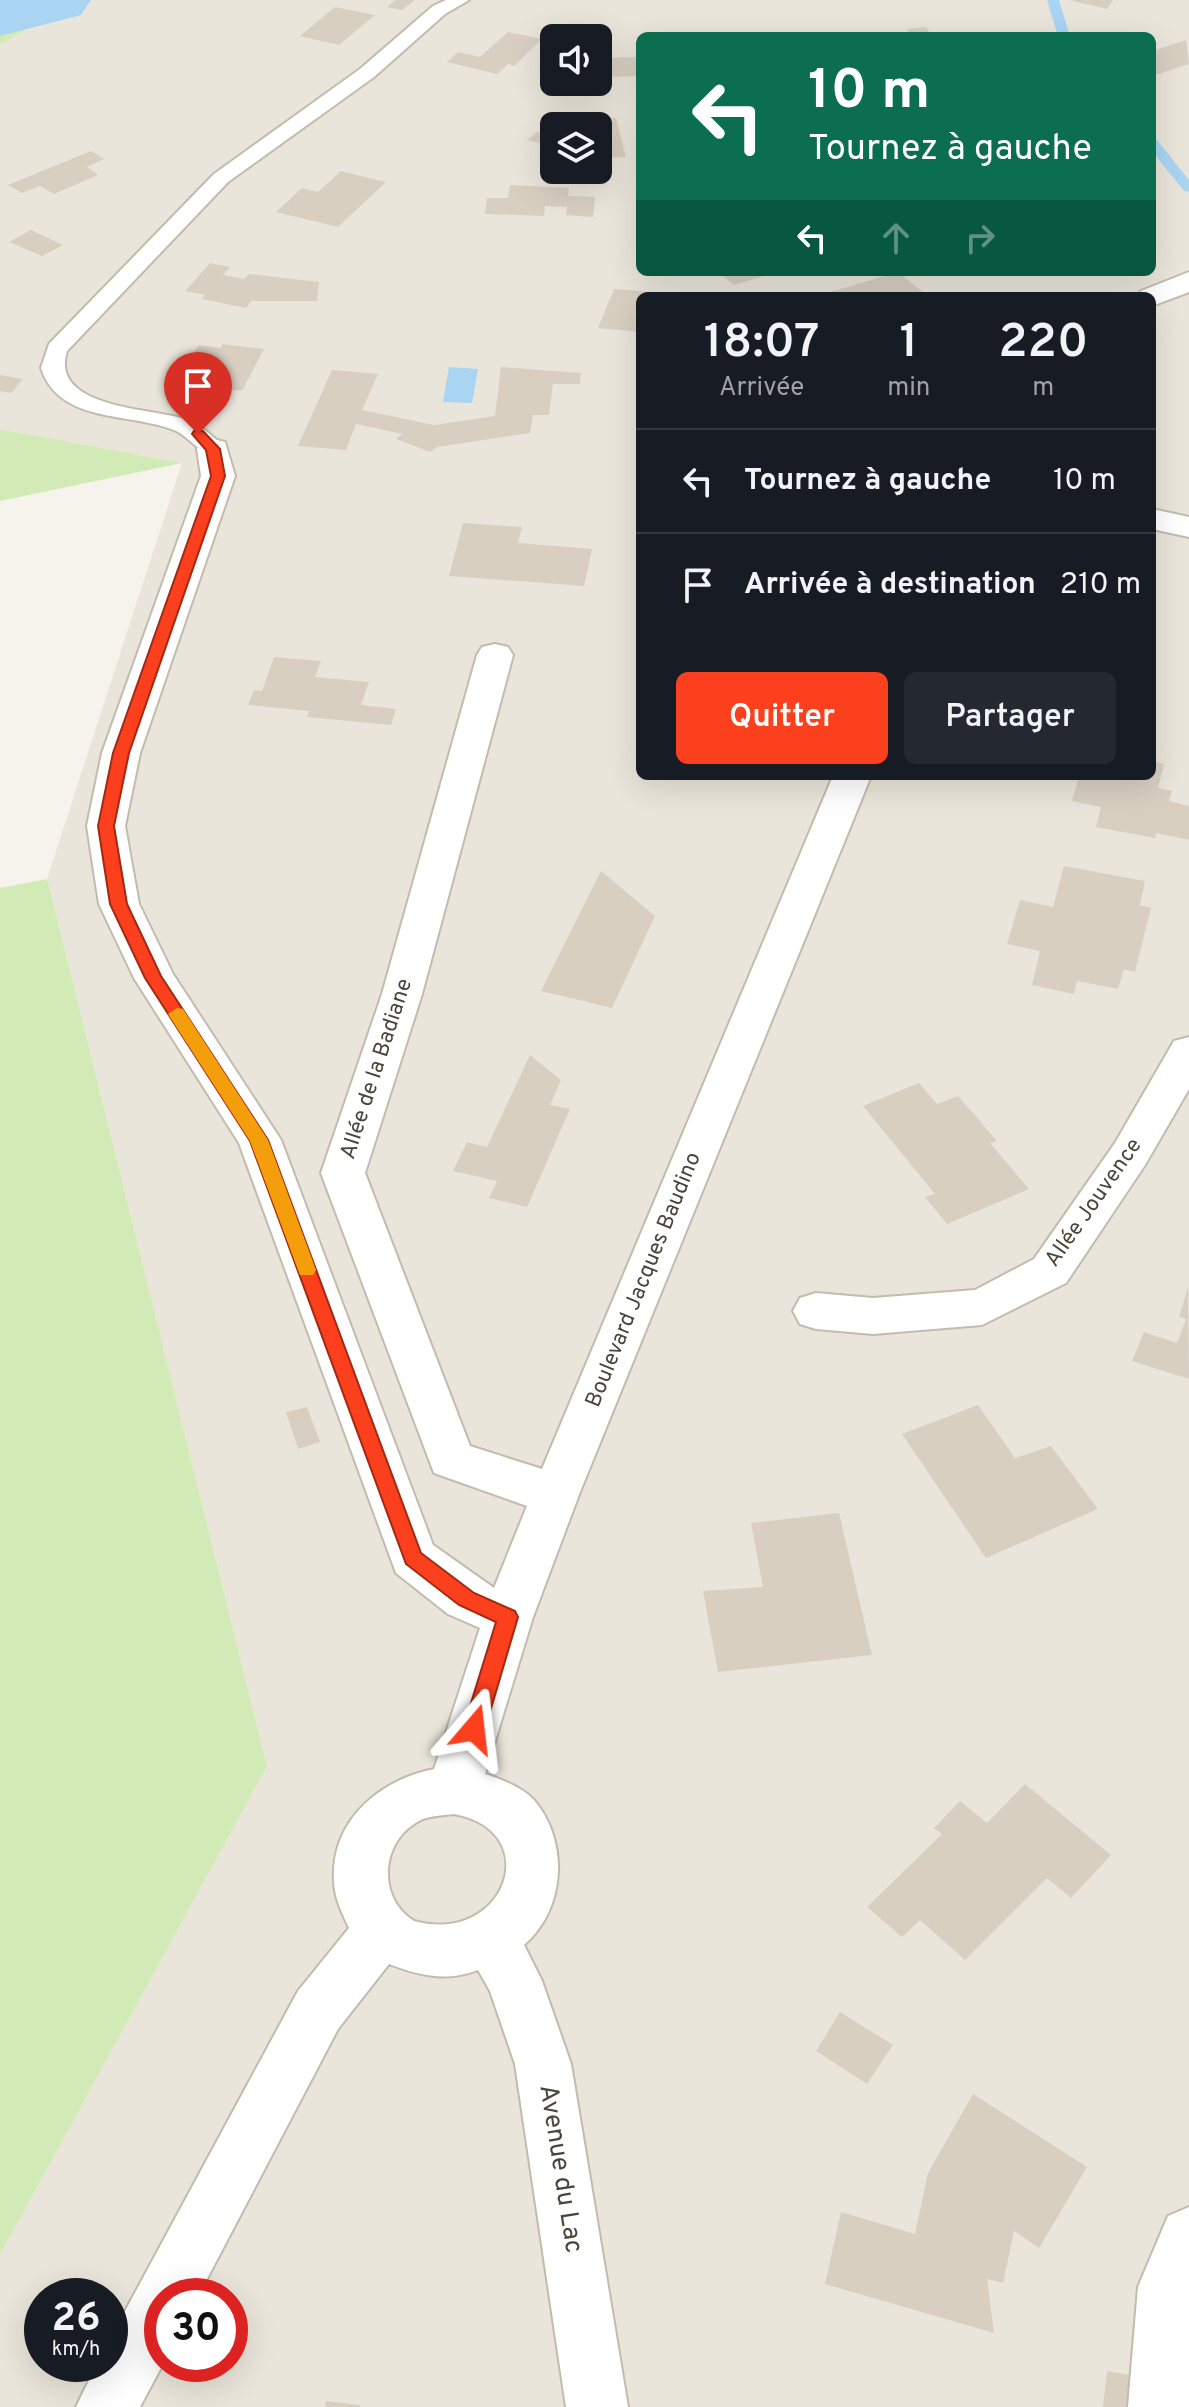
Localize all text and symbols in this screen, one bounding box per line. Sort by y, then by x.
map controls [540,24,612,184]
button: sound [540,24,612,96]
text: 10 m [808,58,930,128]
icon: left [676,64,780,168]
button: layers [540,112,612,184]
text: Tournez à gauche [808,127,1092,173]
icon: left [790,216,834,260]
icon: ahead [874,216,918,260]
icon: right [958,216,1002,260]
text: 18:07 [704,314,820,374]
text: 1 [899,314,918,374]
text: 220 [998,314,1088,374]
pin [164,352,232,434]
icon: arrive [176,364,220,408]
text: Arrivée [719,372,804,405]
text: min [887,372,930,405]
text: m [1032,372,1054,405]
icon: left [676,459,720,503]
text: Tournez à gauche [744,463,991,500]
text: 10 m [1053,463,1116,500]
icon: arrive [676,563,720,607]
text: Arrivée à destination [744,567,1036,604]
text: 210 m [1060,567,1141,604]
button: Quitter [676,672,888,764]
button: Partager [904,672,1116,764]
street label: Allée de la Badiane [335,975,419,1163]
street label: Allée Jouvence [1040,1133,1148,1273]
street label: Boulevard Jacques Baudino [580,1148,708,1412]
position arrow [432,1687,516,1771]
street label: Avenue du Lac [530,2082,590,2256]
speed limit sign: 30 [144,2278,248,2382]
text: 26 [51,2295,101,2345]
text: km/h [52,2337,100,2363]

